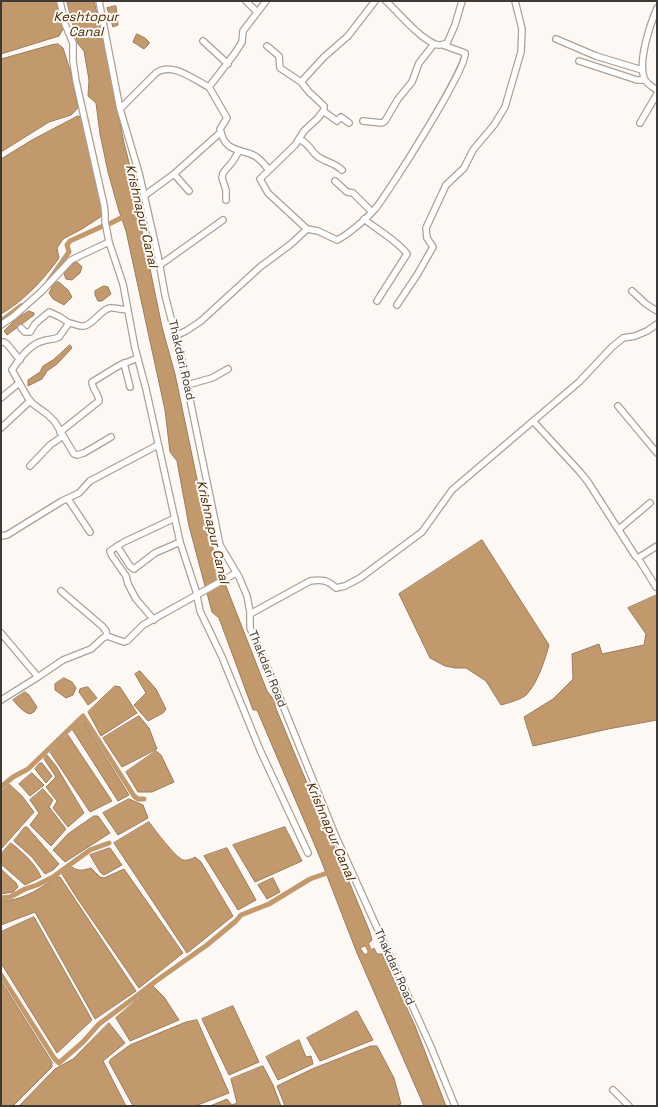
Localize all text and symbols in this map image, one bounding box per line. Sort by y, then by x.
water label: Keshtopur Canal [53,9,119,40]
water label: Krishnapur Canal [122,163,160,269]
street label: Thakdari Road [165,318,197,402]
water label: Krishnapur Canal [193,479,231,585]
street label: Thakdari Road [245,628,289,710]
water label: Krishnapur Canal [302,779,358,883]
street label: Thakdari Road [371,927,417,1007]

